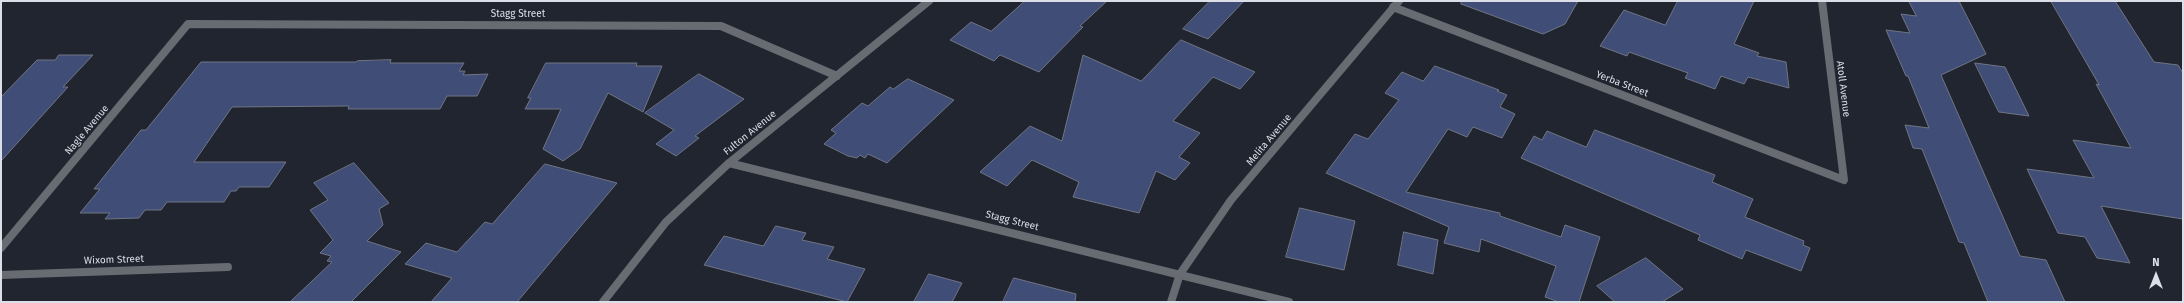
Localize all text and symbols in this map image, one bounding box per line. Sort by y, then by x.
street label: Stagg Street [491,8,545,20]
street label: Atoll Avenue [1834,60,1852,118]
street label: Yerba Street [1594,68,1650,100]
street label: Nagle Avenue [63,103,111,157]
street label: Fulton Avenue [721,108,779,158]
street label: Melita Avenue [1244,112,1294,168]
street label: Stagg Street [984,209,1040,233]
street label: Wixom Street [84,253,144,267]
north arrow [2136,255,2176,295]
text: N [2152,256,2160,269]

